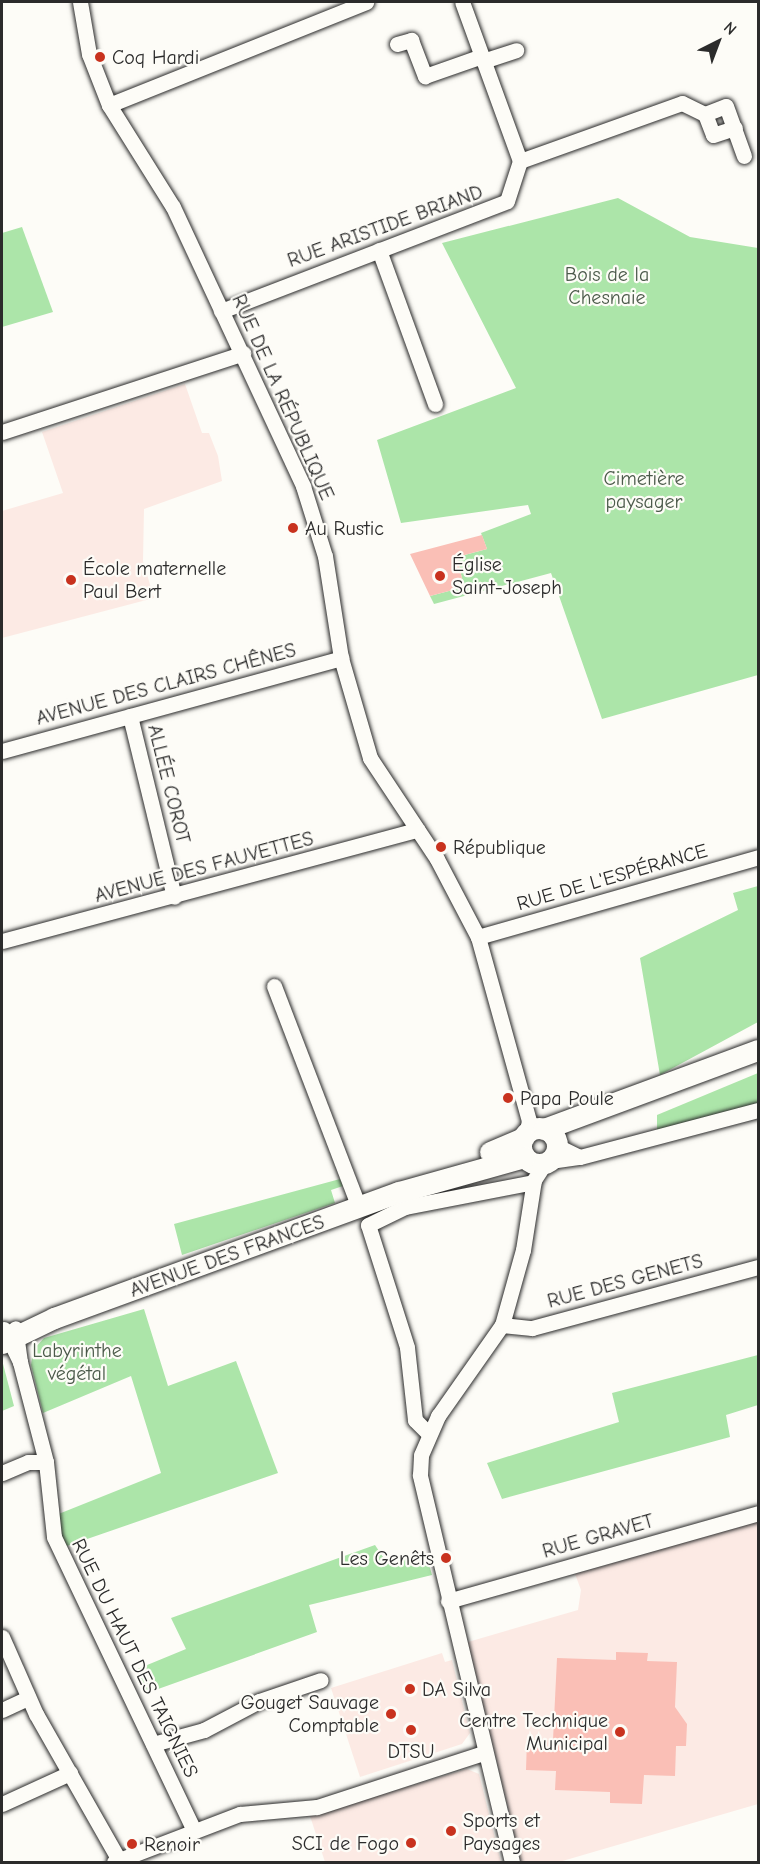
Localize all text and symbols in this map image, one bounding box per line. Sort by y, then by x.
north arrow [688,12,748,72]
text: N [720,18,740,39]
place label: Coq Hardi [112,45,199,69]
marker: Coq Hardi [93,50,107,64]
street label: RUE ARISTIDE BRIAND [284,179,486,273]
park label: Bois de la Chesnaie [565,263,649,310]
street label: RUE DE LA RÉPUBLIQUE [227,290,339,504]
park label: Cimetière paysager [603,467,685,514]
place label: Au Rustic [305,516,384,540]
marker: Au Rustic [286,521,300,535]
place label: Église Saint-Joseph [452,552,562,599]
place label: École maternelle Paul Bert [83,556,226,603]
marker: Église Saint-Joseph [433,569,447,583]
marker: École maternelle Paul Bert [64,573,78,587]
street label: AVENUE DES CLAIRS CHÊNES [33,638,299,730]
street label: ALLÉE COROT [143,722,195,846]
street label: AVENUE DES FAUVETTES [92,826,316,908]
place label: République [453,835,546,859]
street label: RUE DE L'ESPÉRANCE [514,838,710,916]
marker: République [434,840,448,854]
place label: Papa Poule [520,1086,614,1110]
marker: Papa Poule [501,1091,515,1105]
street label: AVENUE DES FRANCES [126,1210,328,1302]
street label: RUE DES GENETS [545,1249,705,1313]
park label: Labyrinthe végétal [32,1338,122,1385]
street label: RUE GRAVET [540,1509,656,1563]
street label: RUE DU HAUT DES TAIGNIES [67,1535,203,1781]
place label: Les Genêts [340,1546,434,1570]
marker: Les Genêts [439,1551,453,1565]
place label: DA Silva [422,1677,491,1701]
marker: DA Silva [403,1682,417,1696]
place label: Gouget Sauvage Comptable [240,1690,379,1737]
marker: Gouget Sauvage Comptable [384,1707,398,1721]
place label: Centre Technique Municipal [459,1708,608,1755]
marker: DTSU [404,1723,418,1737]
marker: Centre Technique Municipal [613,1725,627,1739]
place label: DTSU [388,1739,434,1763]
place label: Sports et Paysages [463,1808,540,1855]
marker: Sports et Paysages [444,1824,458,1838]
place label: SCI de Fogo [292,1831,399,1855]
place label: Renoir [144,1832,200,1856]
marker: SCI de Fogo [404,1836,418,1850]
marker: Renoir [125,1837,139,1851]

